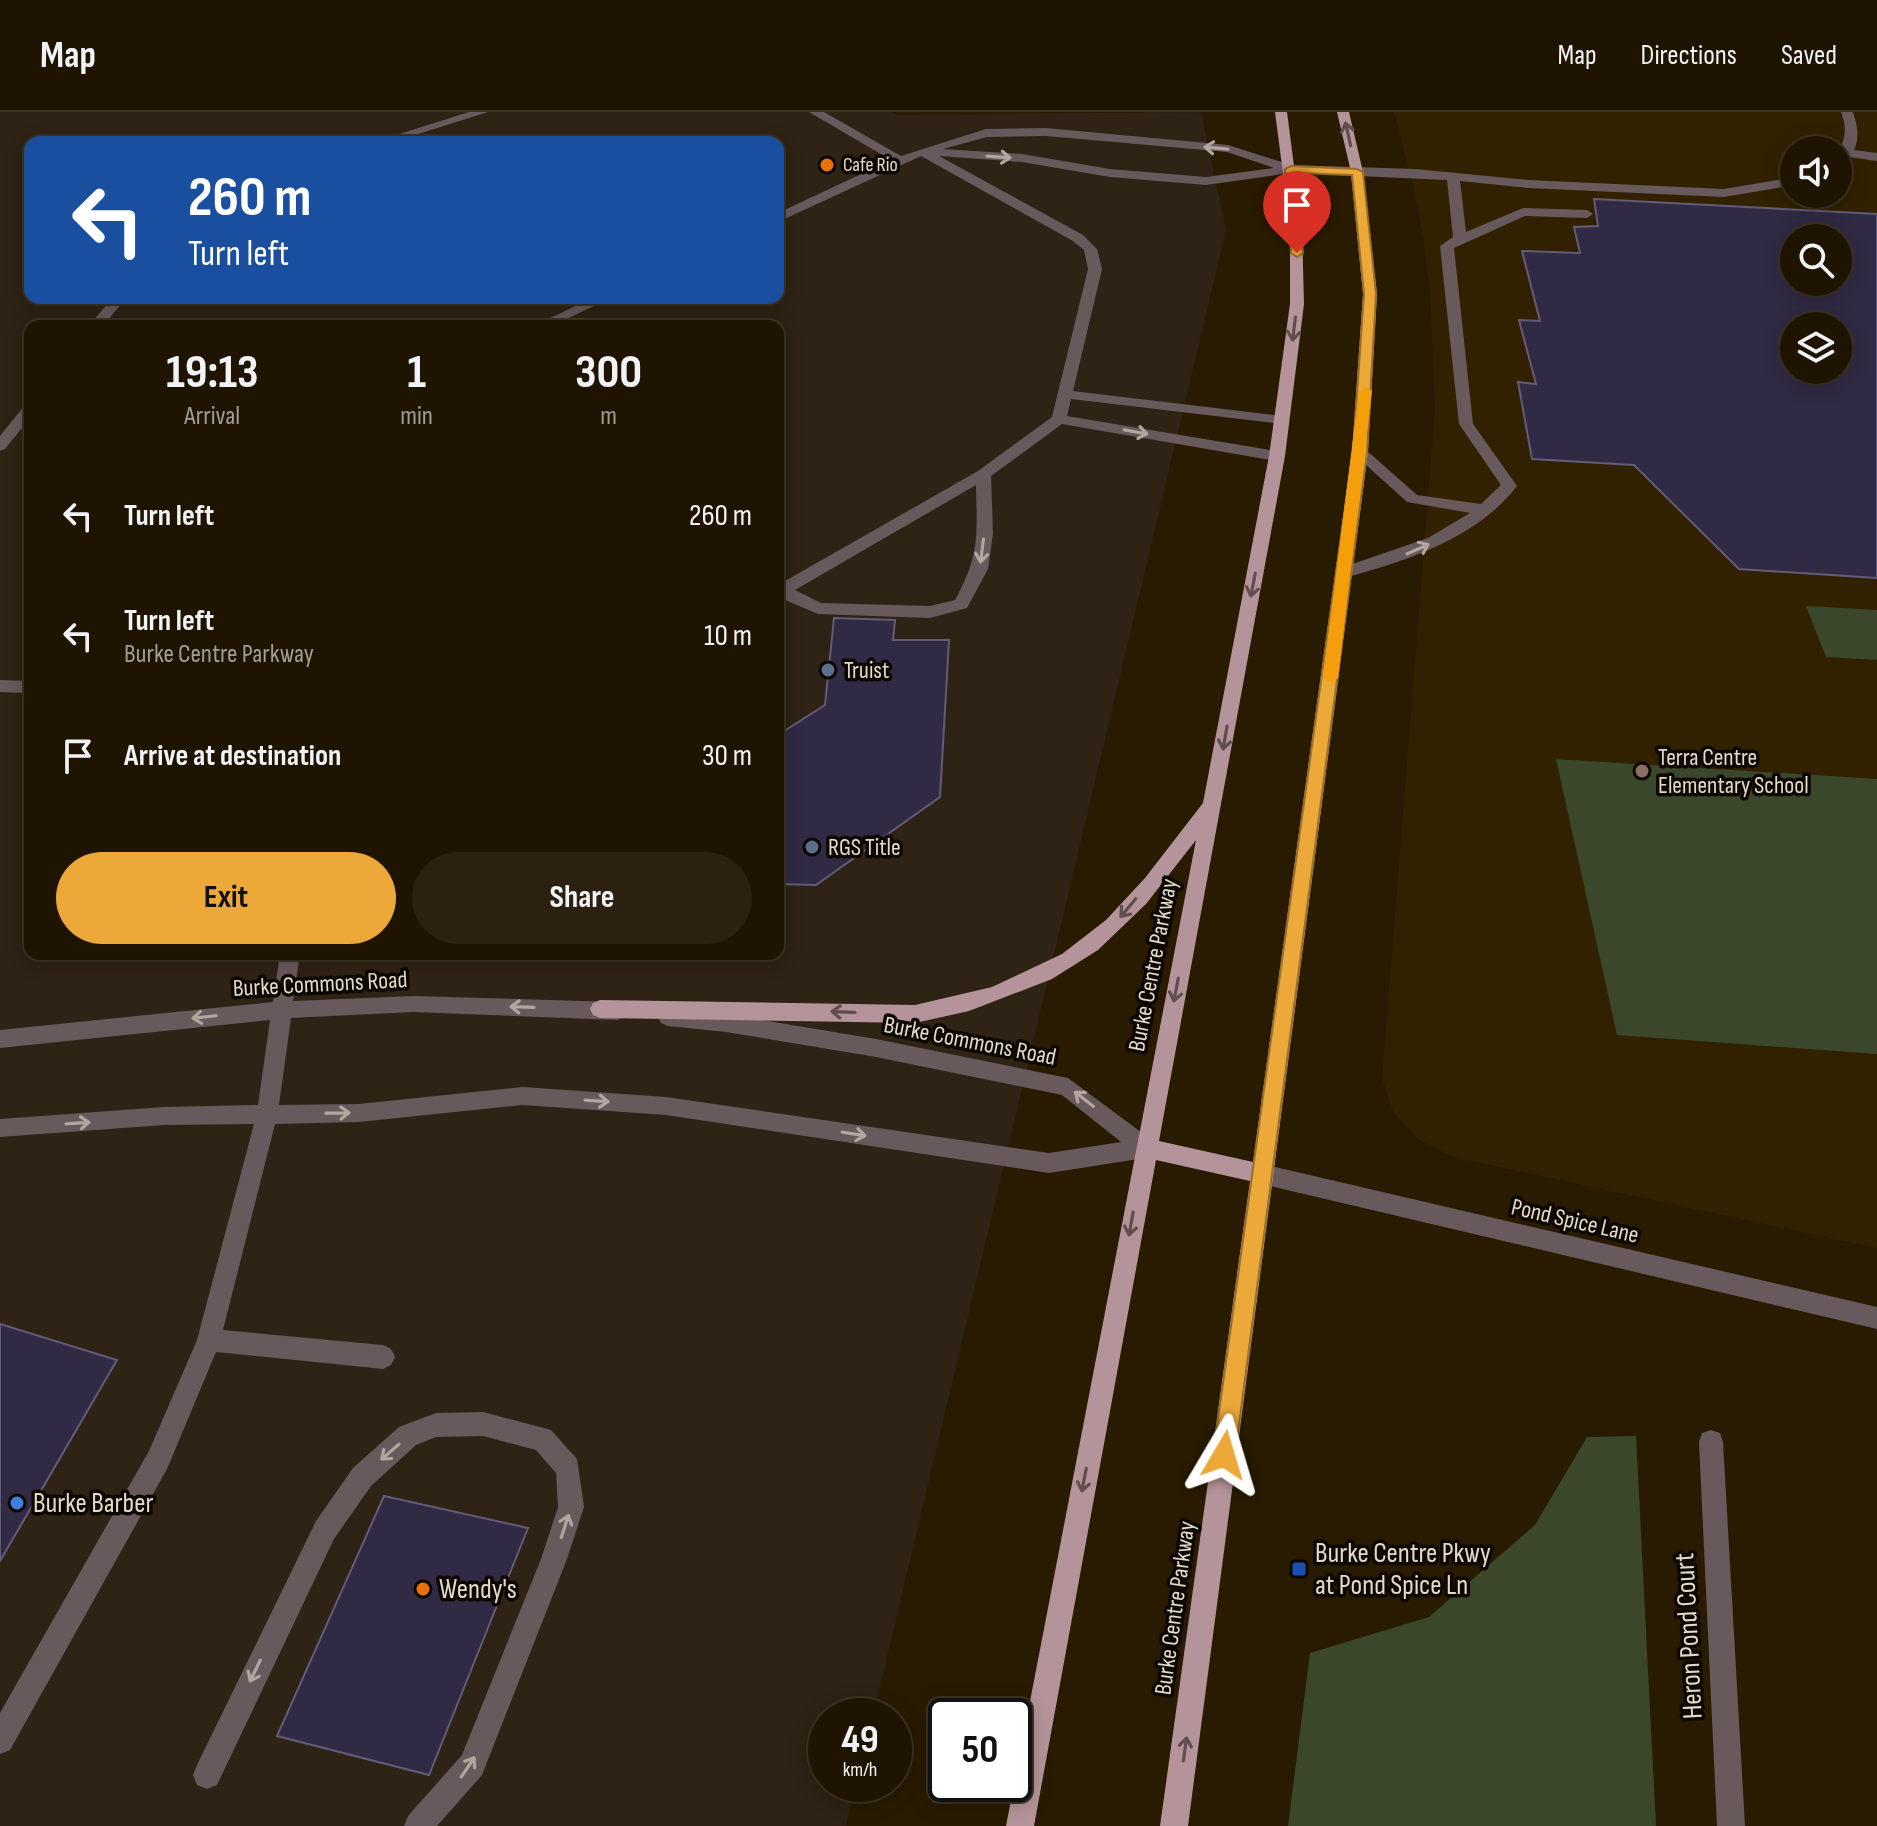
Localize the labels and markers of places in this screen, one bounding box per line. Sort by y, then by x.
place label: Cafe Rio [843,153,898,177]
marker: Cafe Rio [818,156,836,174]
pin [1263,171,1331,253]
place label: Truist [844,656,889,685]
marker: Truist [819,661,837,679]
place label: Terra Centre Elementary School [1658,743,1809,800]
marker: Terra Centre Elementary School [1633,762,1651,780]
place label: RGS Title [828,833,901,862]
marker: RGS Title [803,838,821,856]
place label: Burke Barber [33,1487,153,1520]
marker: Burke Barber [8,1494,26,1512]
place label: Burke Centre Pkwy at Pond Spice Ln [1315,1537,1491,1602]
marker: Burke Centre Pkwy at Pond Spice Ln [1290,1560,1308,1578]
place label: Wendy's [439,1573,517,1606]
marker: Wendy's [414,1580,432,1598]

